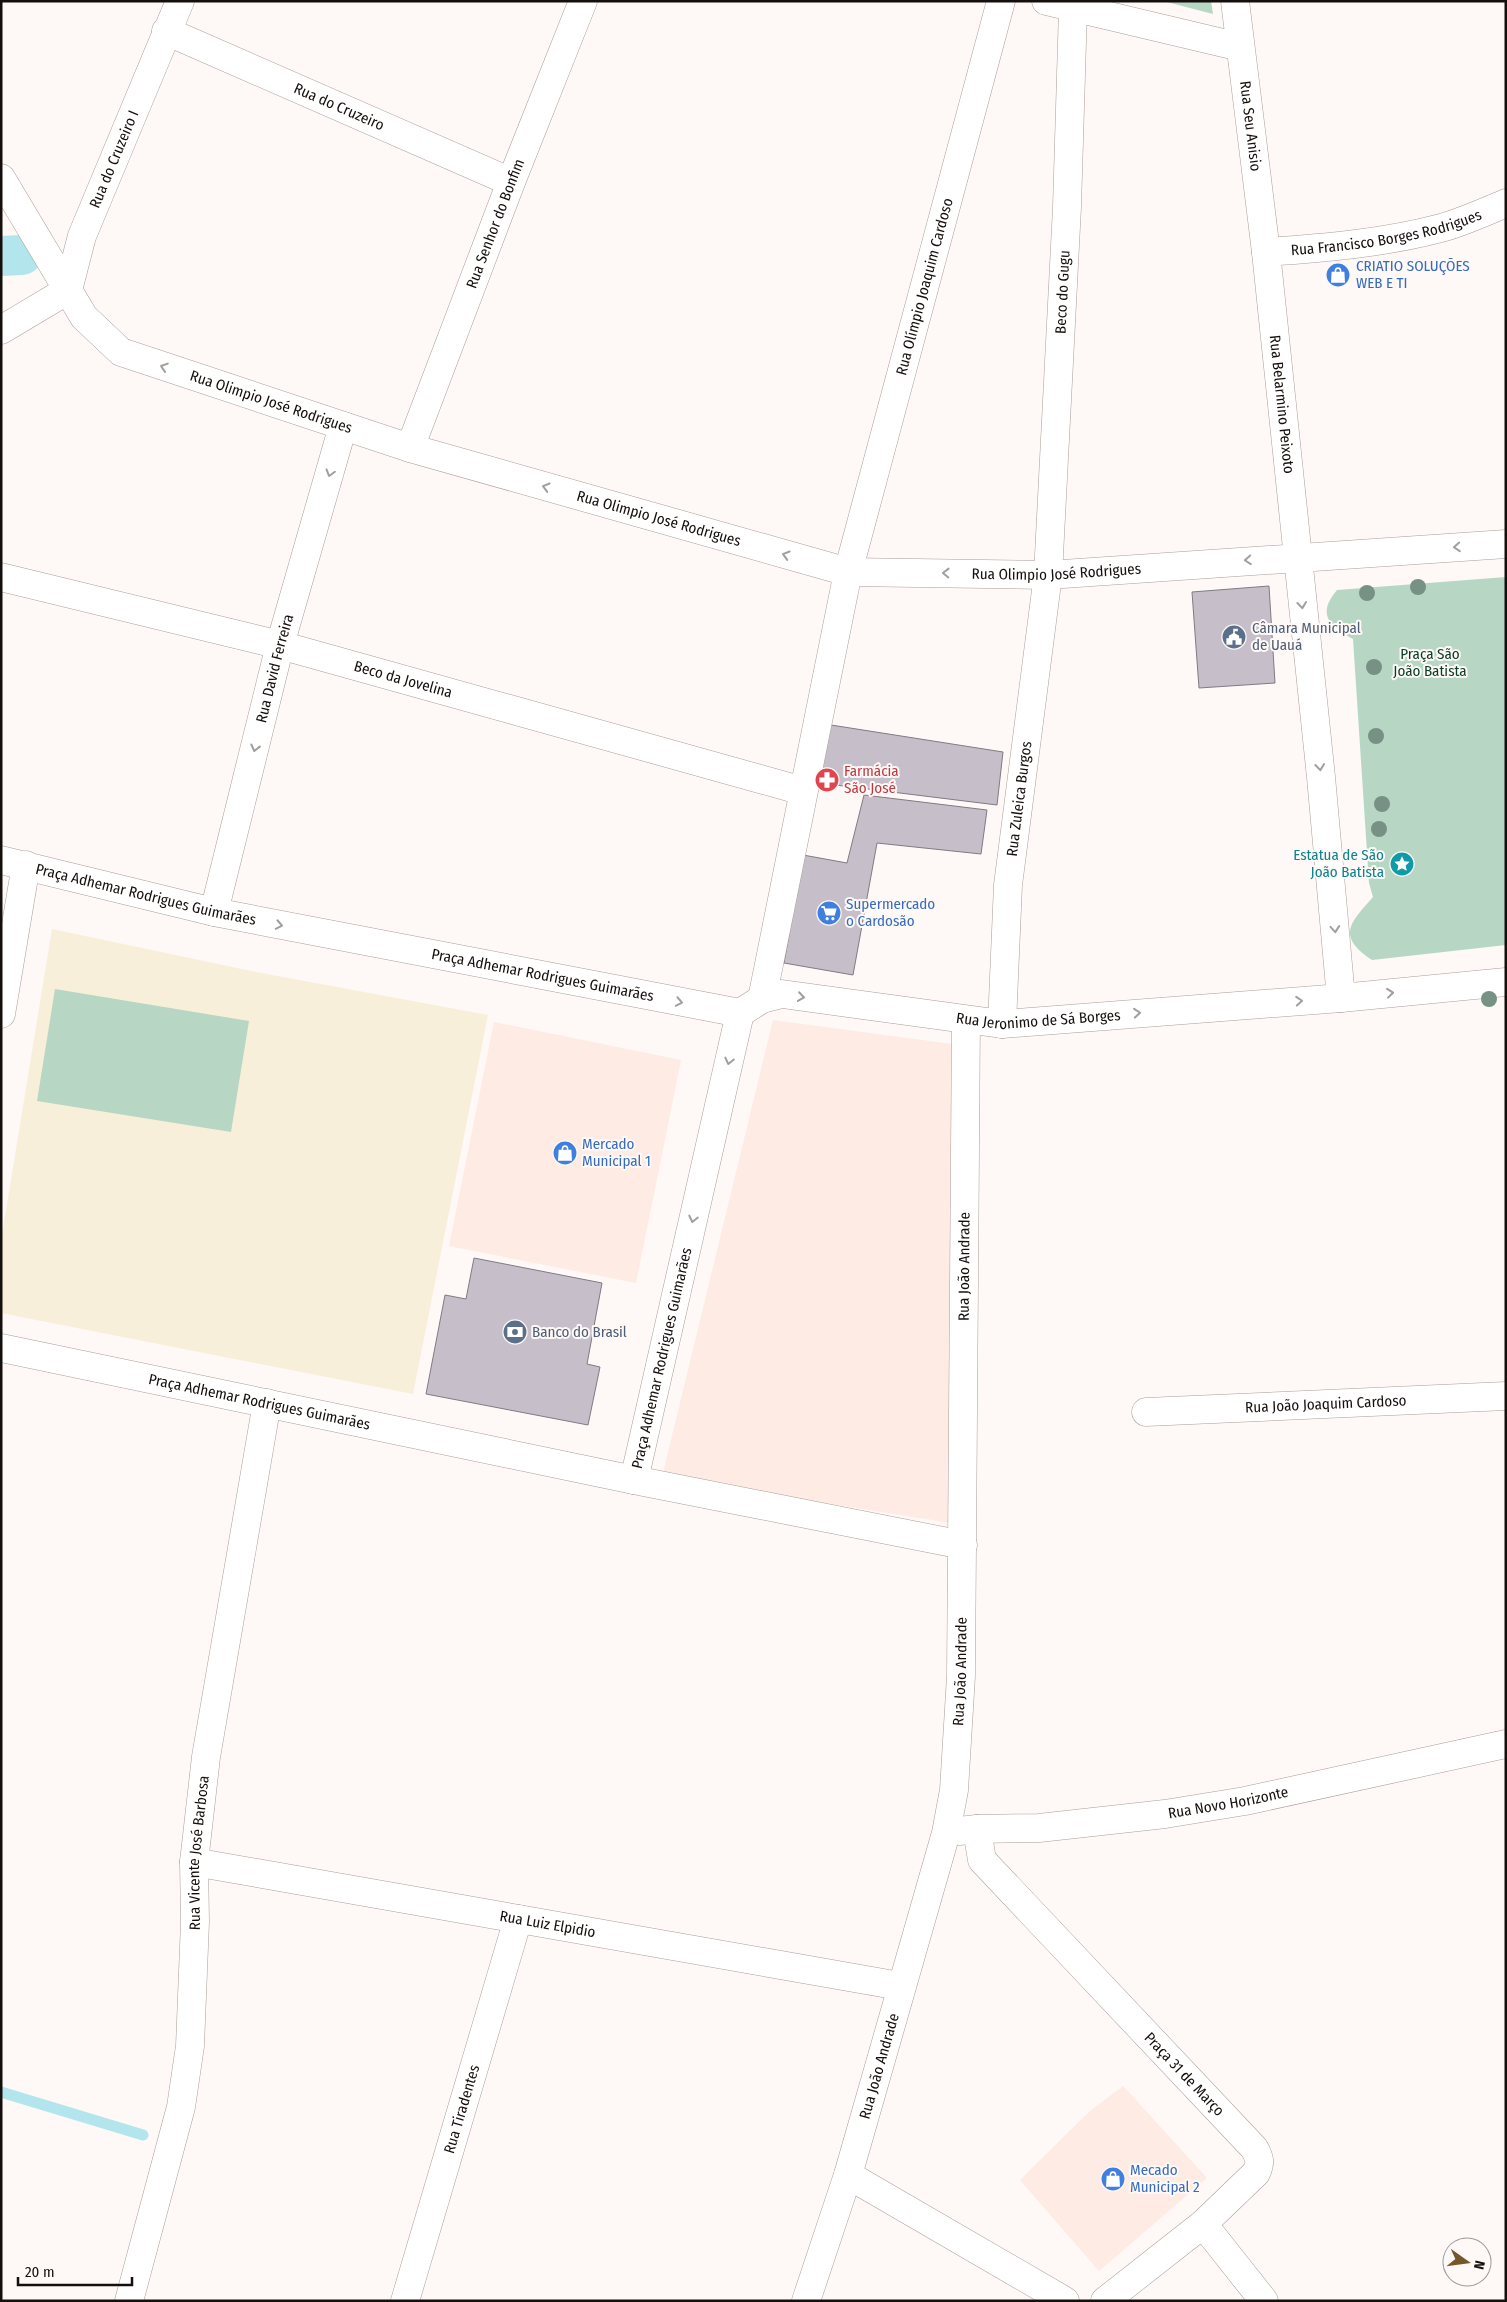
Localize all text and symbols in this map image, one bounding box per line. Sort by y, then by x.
street label: Rua do Cruzeiro [291,79,387,134]
street label: Rua Seu Anisio [1236,80,1265,172]
street label: Rua do Cruzeiro I [86,108,142,211]
street label: Rua Senhor do Bonfim [462,156,528,291]
street label: Rua Olímpio Joaquim Cardoso [892,196,957,377]
street label: Rua Francisco Borges Rodrigues [1290,206,1484,259]
street label: Beco do Gugu [1051,250,1074,334]
place label: CRIATIO SOLUÇÕES WEB E TI [1356,257,1470,292]
shop icon: CRIATIO SOLUÇÕES WEB E TI [1325,262,1351,288]
street label: Rua Belarmino Peixoto [1266,334,1298,475]
one-way arrow [160,362,169,372]
street label: Rua Olimpio José Rodrigues [188,367,354,437]
one-way arrow [325,469,335,477]
one-way arrow [542,482,550,492]
street label: Rua Olimpio José Rodrigues [575,487,743,550]
one-way arrow [1453,541,1461,552]
one-way arrow [783,550,791,560]
one-way arrow [1244,555,1252,566]
street label: Rua Olimpio José Rodrigues [971,560,1142,584]
one-way arrow [942,568,950,579]
one-way arrow [1296,602,1307,610]
street label: Rua David Ferreira [252,612,297,725]
place label: Câmara Municipal de Uauá [1252,619,1361,654]
public building icon: Câmara Municipal de Uauá [1221,624,1247,650]
park label: Praça São João Batista [1393,645,1467,680]
street label: Beco da Jovelina [352,657,454,702]
street label: Rua Zuleica Burgos [1003,740,1035,858]
one-way arrow [250,743,260,752]
place label: Farmácia São José [844,762,899,797]
one-way arrow [1314,763,1325,771]
pharmacy icon: Farmácia São José [814,767,840,793]
place label: Estatua de São João Batista [1293,846,1384,881]
place icon: Estatua de São João Batista [1389,851,1415,877]
street label: Praça Adhemar Rodrigues Guimarães [34,860,258,929]
place label: Supermercado o Cardosão [846,895,935,930]
supermarket icon: Supermercado o Cardosão [816,900,842,926]
one-way arrow [274,919,283,929]
one-way arrow [1329,925,1340,933]
street label: Praça Adhemar Rodrigues Guimarães [430,945,655,1005]
one-way arrow [1386,988,1394,999]
one-way arrow [798,991,806,1002]
one-way arrow [1295,995,1303,1006]
one-way arrow [674,996,683,1006]
street label: Rua Jeronimo de Sá Borges [955,1006,1121,1033]
one-way arrow [1133,1008,1141,1019]
one-way arrow [724,1056,735,1065]
place label: Mercado Municipal 1 [582,1135,651,1170]
shop icon: Mercado Municipal 1 [552,1140,578,1166]
street label: Rua João Andrade [955,1212,974,1321]
one-way arrow [688,1215,699,1224]
street label: Praça Adhemar Rodrigues Guimarães [628,1246,695,1470]
bank icon: Banco do Brasil [502,1319,528,1345]
place label: Banco do Brasil [532,1323,627,1341]
street label: Praça Adhemar Rodrigues Guimarães [147,1370,372,1434]
street label: Rua João Joaquim Cardoso [1245,1391,1407,1417]
street label: Rua João Andrade [949,1617,970,1727]
street label: Rua Vicente José Barbosa [185,1775,213,1931]
street label: Rua Novo Horizonte [1167,1783,1290,1822]
street label: Rua Luiz Elpidio [498,1907,597,1941]
street label: Rua João Andrade [856,2011,903,2121]
street label: Praça 31 de Março [1140,2029,1228,2120]
street label: Rua Tiradentes [440,2063,483,2156]
place label: Mecado Municipal 2 [1130,2161,1200,2196]
shop icon: Mecado Municipal 2 [1100,2166,1126,2192]
north arrow [1442,2237,1492,2287]
scale bar [18,2254,131,2286]
text: N [1470,2259,1488,2271]
text: 20 m [25,2263,55,2281]

